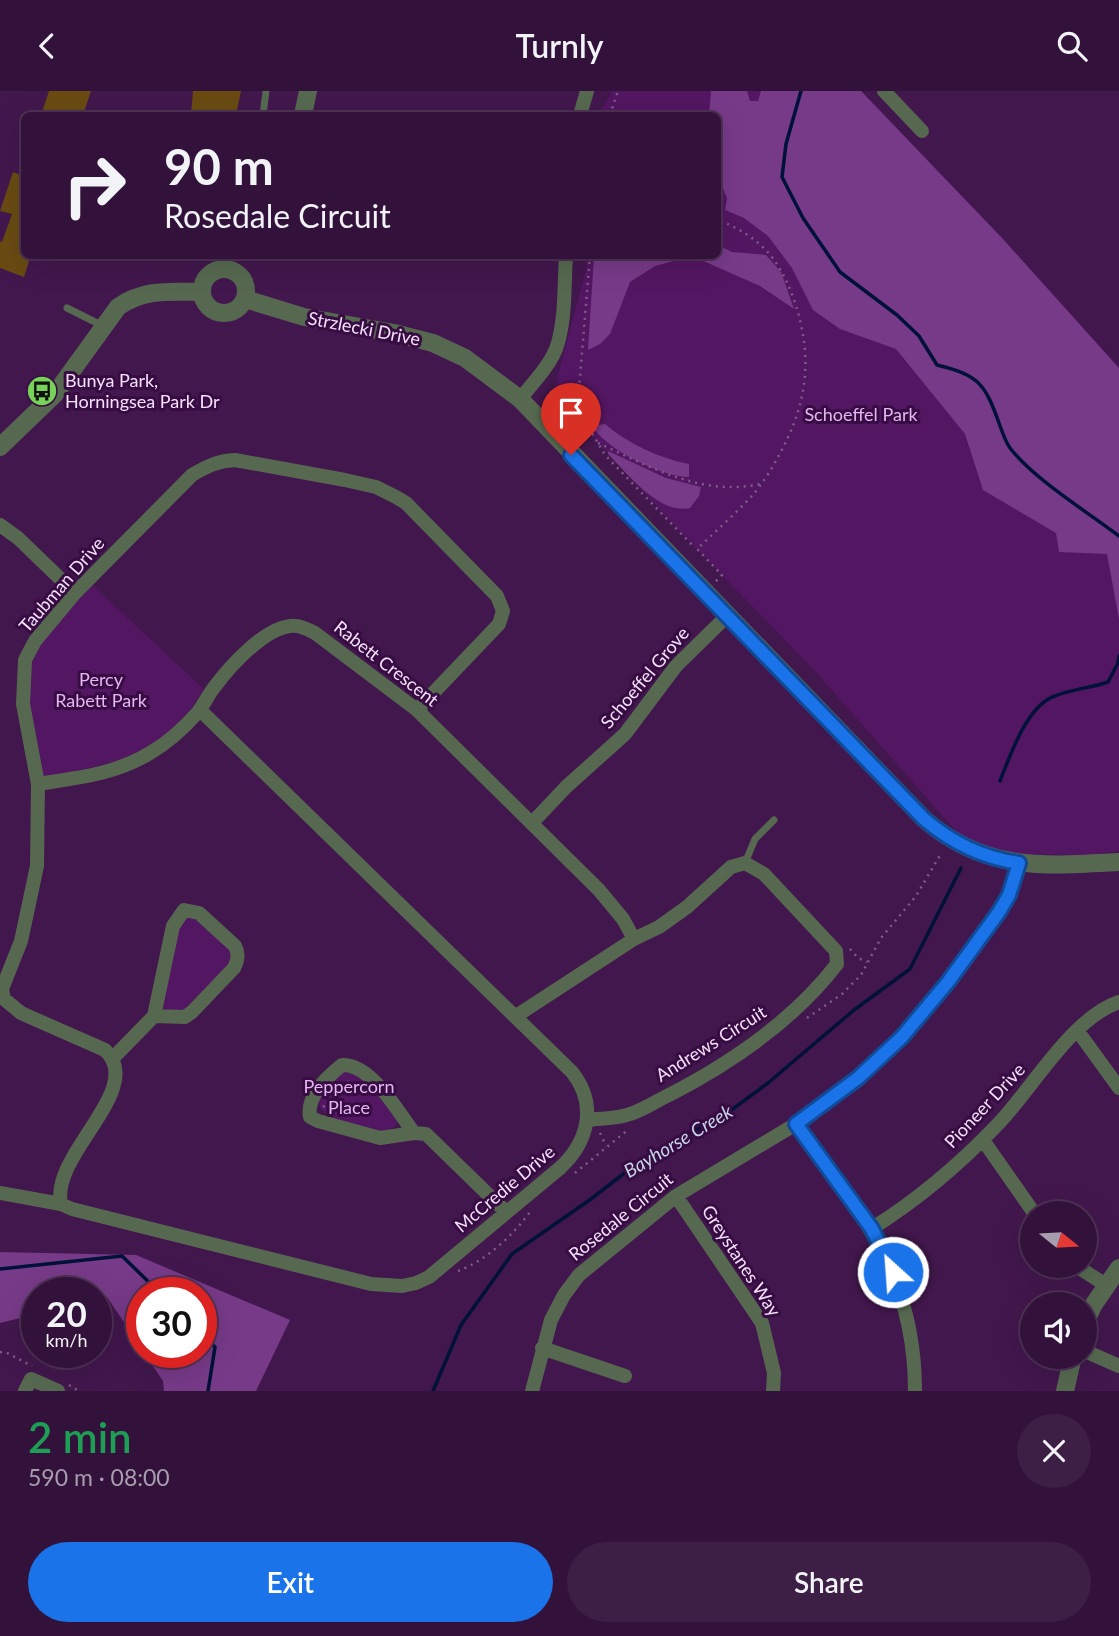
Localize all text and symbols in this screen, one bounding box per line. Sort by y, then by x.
text: Turnly [515,26,604,65]
icon: back [28,27,66,65]
icon: search [1053,27,1091,65]
text: 90 m [164,137,274,195]
icon: right [49,140,140,231]
text: Rosedale Circuit [164,196,391,235]
street label: Strzlecki Drive [306,306,422,350]
place label: Bunya Park, Horningsea Park Dr [65,369,220,412]
bus stop icon: Bunya Park, Horningsea Park Dr [25,374,59,408]
pin [541,383,601,455]
icon: arrive [552,394,590,432]
park label: Schoeffel Park [804,403,918,425]
street label: Taubman Drive [14,532,109,636]
street label: Rabett Crescent [330,616,444,711]
street label: Schoeffel Grove [595,622,693,733]
park label: Percy Rabett Park [55,668,148,711]
street label: Andrews Circuit [651,1000,770,1086]
street label: Pioneer Drive [939,1058,1029,1152]
park label: Peppercorn Place [304,1075,394,1118]
water label: Bayhorse Creek [619,1099,737,1182]
street label: McCredie Drive [450,1140,559,1236]
street label: Rosedale Circuit [564,1167,677,1265]
street label: Greystanes Way [698,1201,786,1321]
north arrow [1020,1201,1097,1277]
map controls [1020,1201,1097,1369]
position arrow [856,1235,930,1309]
speed limit sign: 30 [126,1277,217,1368]
text: 20 [46,1292,87,1334]
button: sound [1020,1292,1097,1369]
text: km/h [45,1329,88,1351]
text: 2 min [28,1412,132,1462]
button: close [1017,1414,1091,1488]
text: 590 m · 08:00 [28,1463,170,1491]
button: Exit [28,1542,553,1622]
button: Share [567,1542,1091,1622]

